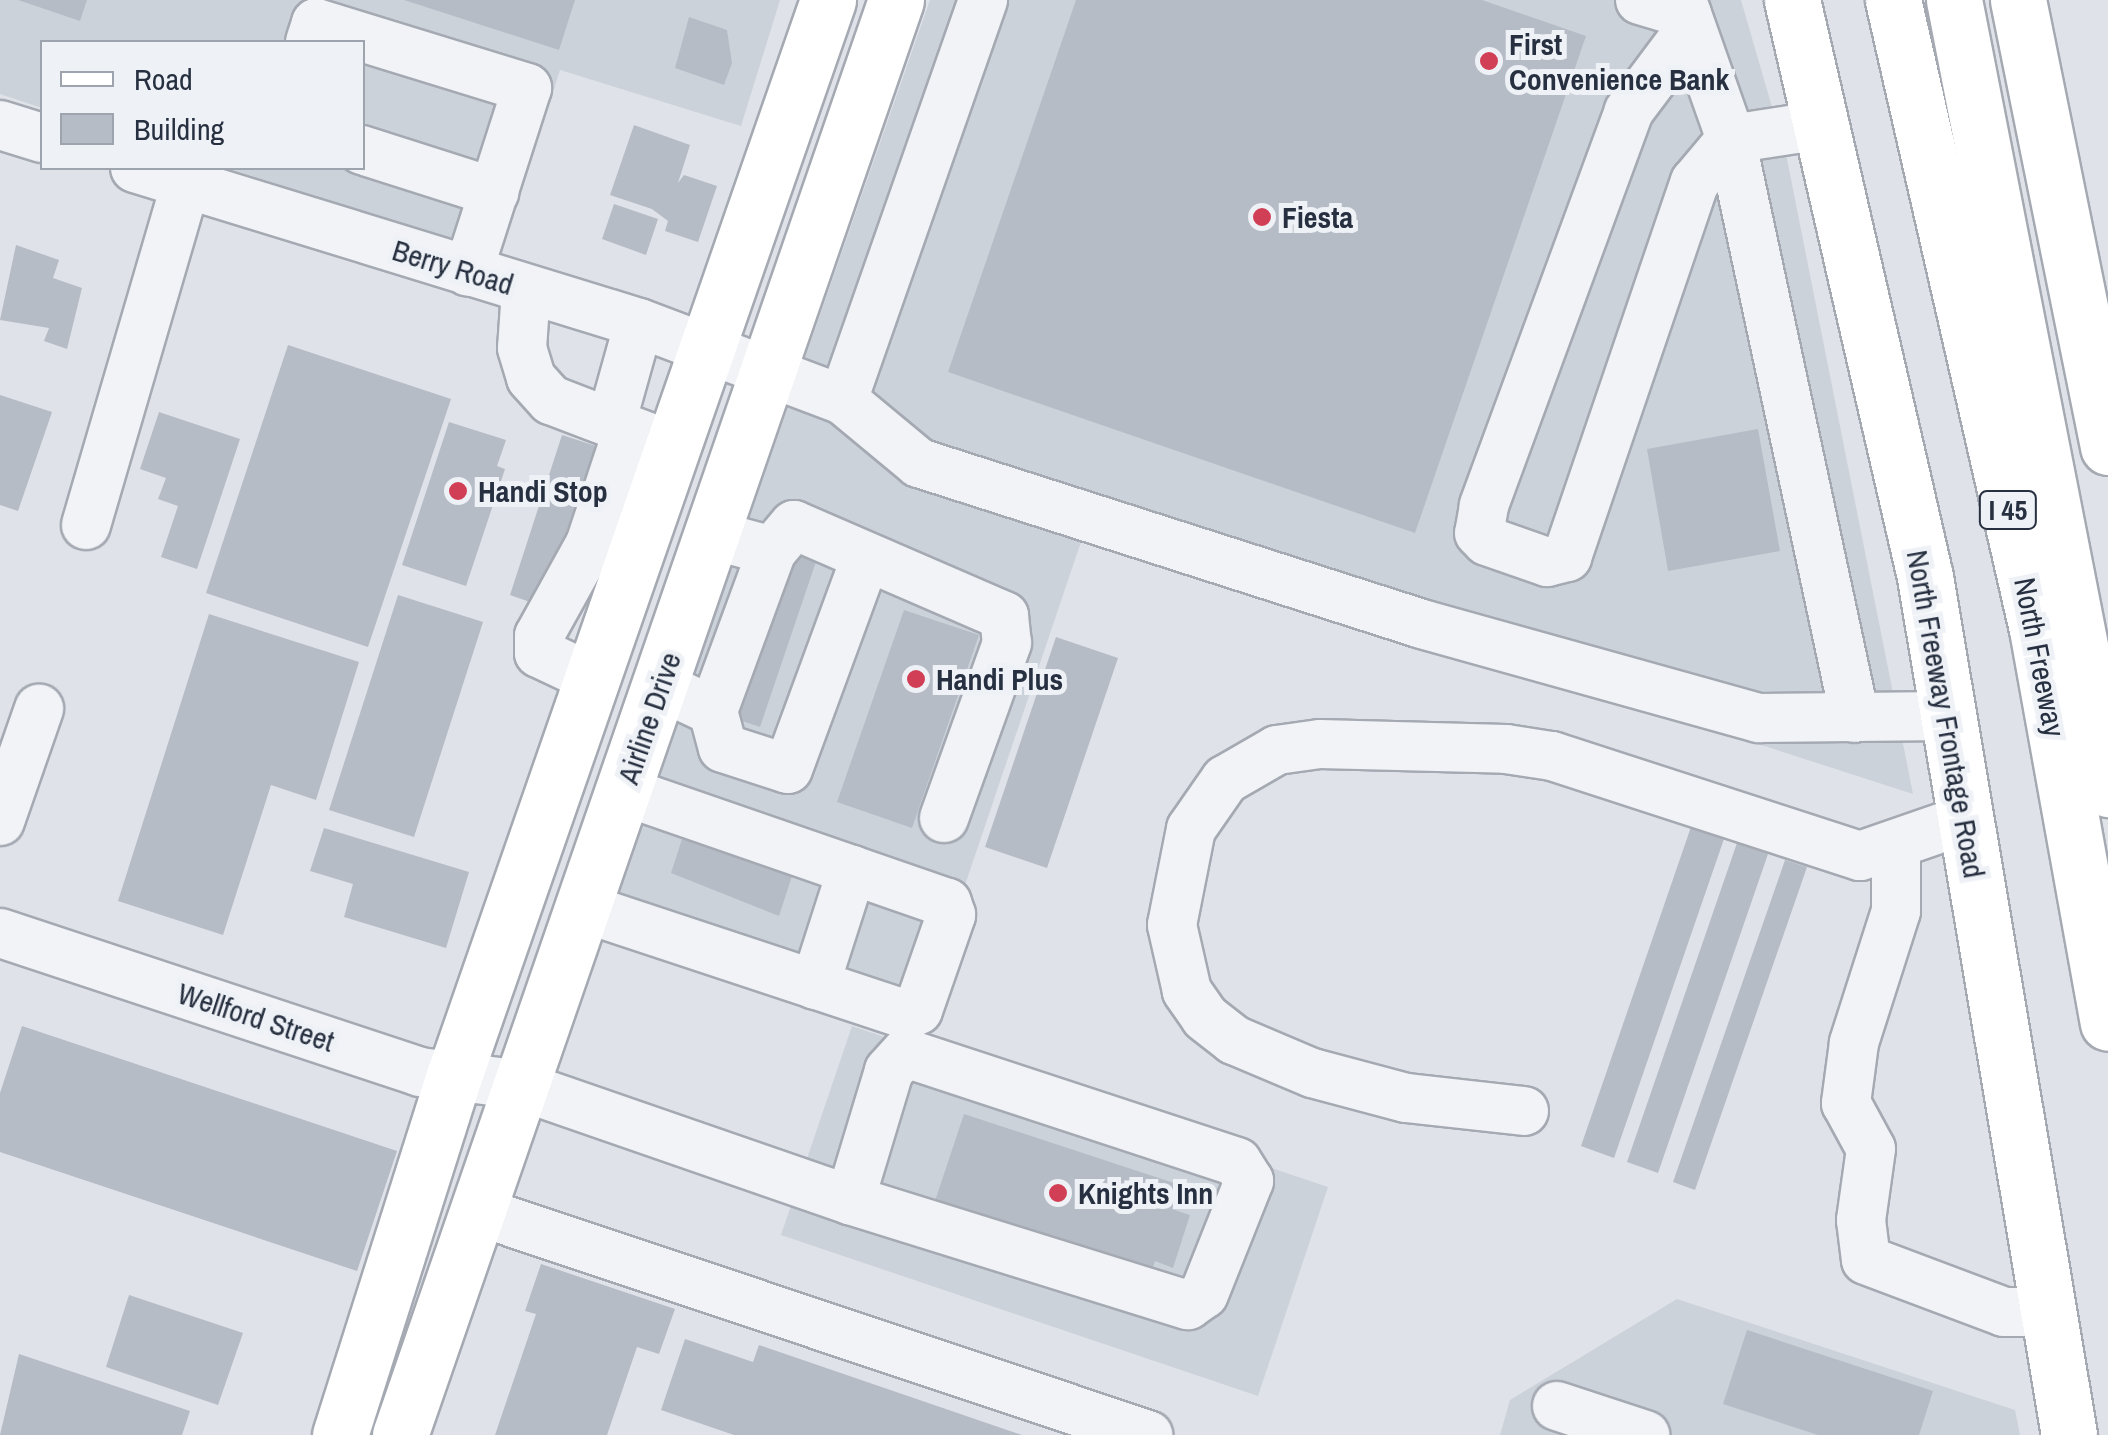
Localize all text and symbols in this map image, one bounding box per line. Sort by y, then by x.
place label: First Convenience Bank [1509,26,1729,96]
legend [40,40,365,170]
marker: First Convenience Bank [1478,50,1500,72]
text: Road [134,59,193,99]
text: Building [134,109,224,149]
place label: Fiesta [1282,199,1353,235]
marker: Fiesta [1251,206,1273,228]
street label: Berry Road [388,232,518,302]
place label: Handi Stop [478,473,608,509]
marker: Handi Stop [447,480,469,502]
road number: I 45 [1978,487,2038,533]
street label: North Freeway Frontage Road [1899,547,1993,881]
street label: North Freeway [2007,574,2073,740]
street label: Airline Drive [610,648,688,788]
place label: Handi Plus [936,661,1063,697]
marker: Handi Plus [905,668,927,690]
street label: Wellford Street [173,975,339,1059]
place label: Knights Inn [1078,1175,1213,1211]
marker: Knights Inn [1047,1182,1069,1204]

